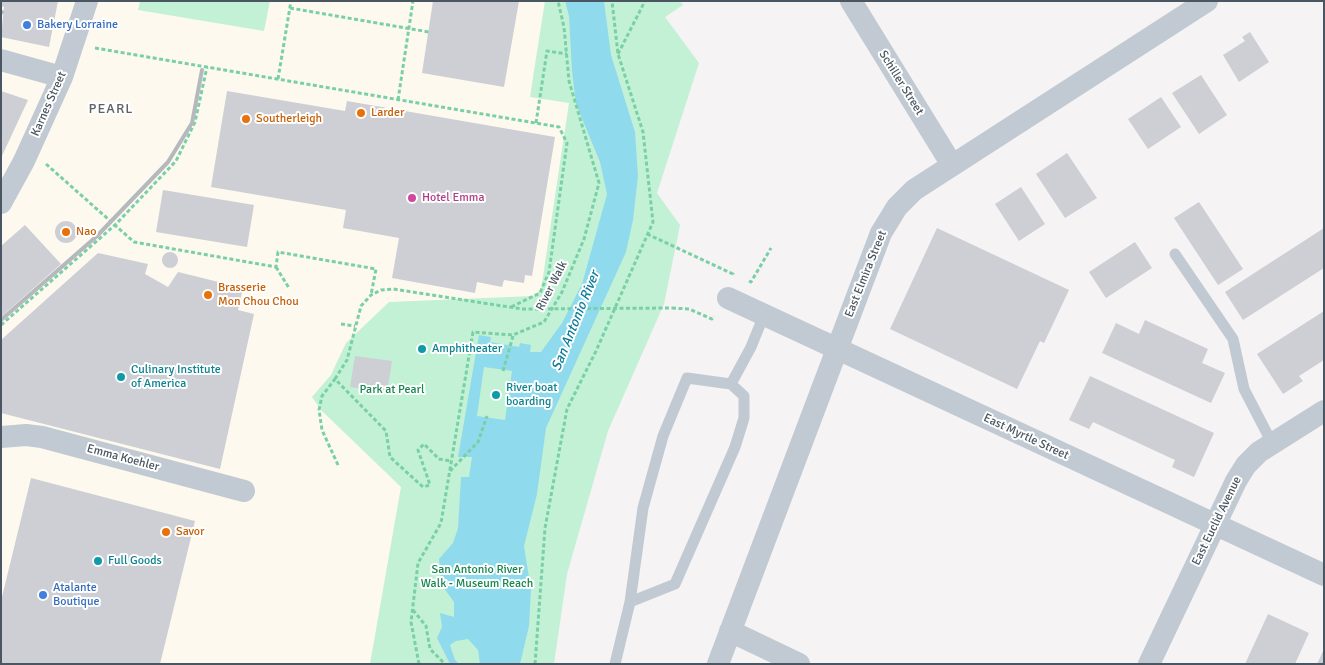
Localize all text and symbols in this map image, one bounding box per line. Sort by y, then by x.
place label: Bakery Lorraine [37,18,118,32]
marker: Bakery Lorraine [21,19,33,31]
street label: Schiller Street [875,48,927,118]
street label: Karnes Street [28,69,70,139]
district label: PEARL [88,101,134,117]
place label: Larder [371,106,404,120]
marker: Larder [355,107,367,119]
place label: Southerleigh [256,112,322,126]
marker: Southerleigh [240,113,252,125]
place label: Hotel Emma [422,191,484,205]
marker: Hotel Emma [406,192,418,204]
place label: Nao [76,225,96,239]
marker: Nao [60,226,72,238]
street label: East Elmira Street [842,229,890,319]
street label: River Walk [533,259,571,313]
water label: San Antonio River [548,269,604,373]
place label: Brasserie Mon Chou Chou [218,281,299,309]
marker: Brasserie Mon Chou Chou [202,289,214,301]
place label: Amphitheater [432,342,502,356]
marker: Amphitheater [416,343,428,355]
place label: Culinary Institute of America [131,363,221,391]
marker: Culinary Institute of America [115,371,127,383]
place label: River boat boarding [506,381,557,409]
park label: Park at Pearl [359,383,425,397]
marker: River boat boarding [490,389,502,401]
street label: East Myrtle Street [981,411,1071,463]
street label: Emma Koehler [85,441,161,475]
street label: East Euclid Avenue [1189,474,1245,568]
place label: Savor [176,525,205,539]
marker: Savor [160,526,172,538]
place label: Full Goods [108,554,162,568]
marker: Full Goods [92,555,104,567]
park label: San Antonio River Walk - Museum Reach [421,563,533,591]
place label: Atalante Boutique [53,581,99,609]
marker: Atalante Boutique [37,589,49,601]

